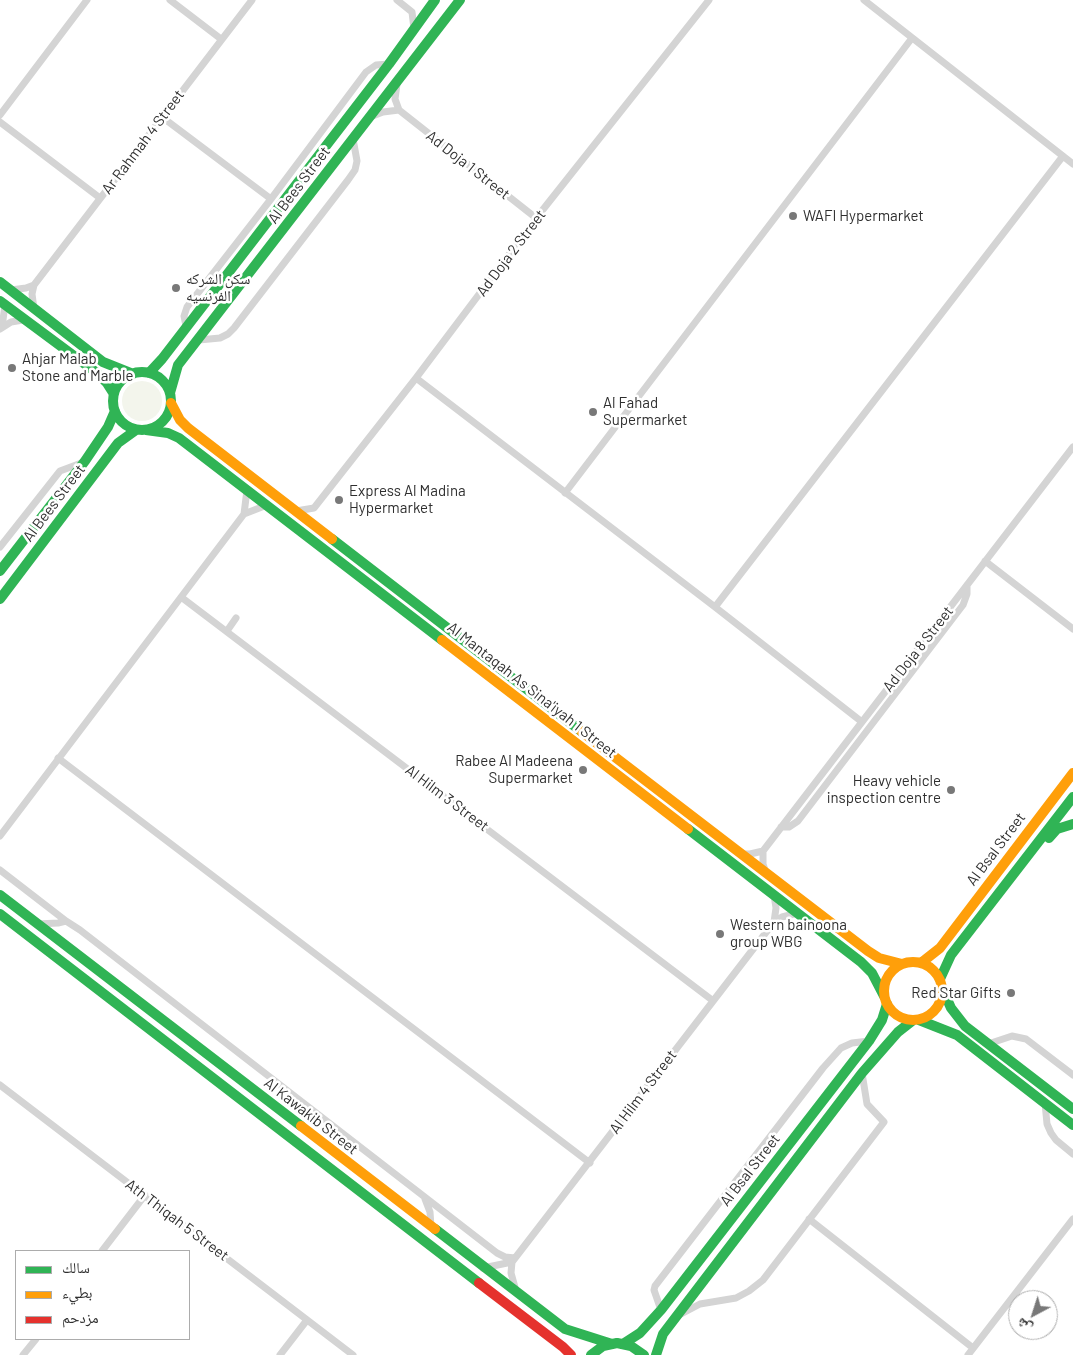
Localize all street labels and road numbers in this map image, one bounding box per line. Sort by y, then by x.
street label: Ar Rahmah 4 Street [98,86,188,198]
street label: Ad Doja 1 Street [423,127,513,203]
street label: Al Bees Street [264,143,334,227]
street label: Ad Doja 2 Street [473,206,549,300]
street label: Al Bees Street [19,461,89,545]
street label: Ad Doja 8 Street [879,603,957,695]
street label: Al Mantaqah As Sina'iyah 1 Street [444,618,620,762]
street label: Al Hilm 3 Street [402,761,492,835]
street label: Al Bsal Street [963,809,1029,889]
street label: Al Hilm 4 Street [606,1047,680,1137]
street label: Al Kawakib Street [261,1074,361,1158]
street label: Al Bsal Street [716,1130,784,1210]
street label: Ath Thiqah 5 Street [122,1175,232,1265]

